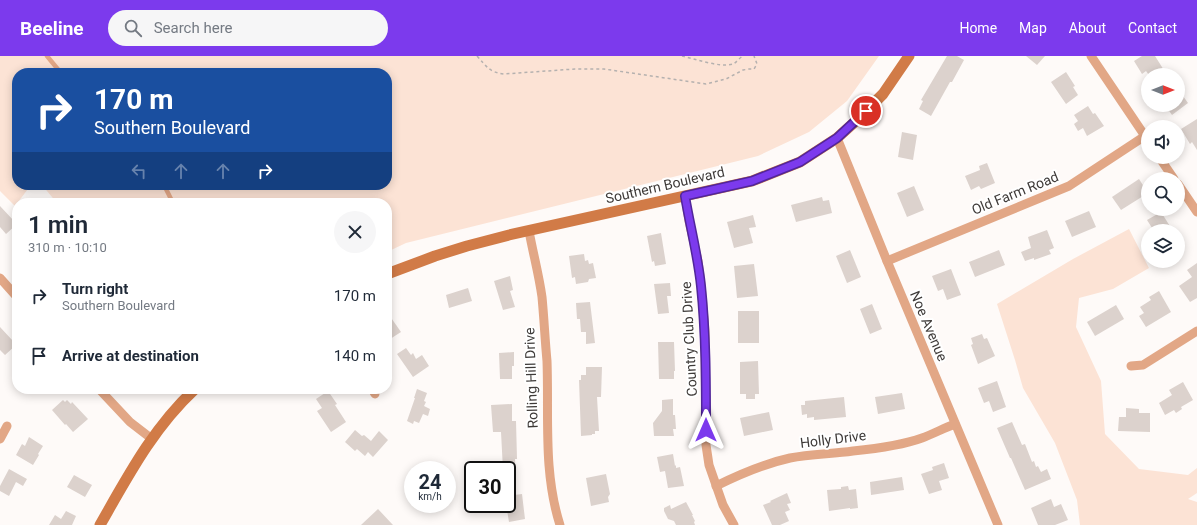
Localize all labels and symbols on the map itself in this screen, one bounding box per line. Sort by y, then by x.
north arrow [1141,68,1185,112]
pin [849,94,883,128]
street label: Southern Boulevard [604,164,726,206]
street label: Old Farm Road [969,168,1061,218]
street label: Country Club Drive [678,281,700,397]
street label: Noe Avenue [907,289,951,363]
street label: Rolling Hill Drive [521,327,541,429]
position arrow [685,409,727,451]
street label: Holly Drive [799,427,867,451]
speed limit sign: 30 [464,461,516,513]

